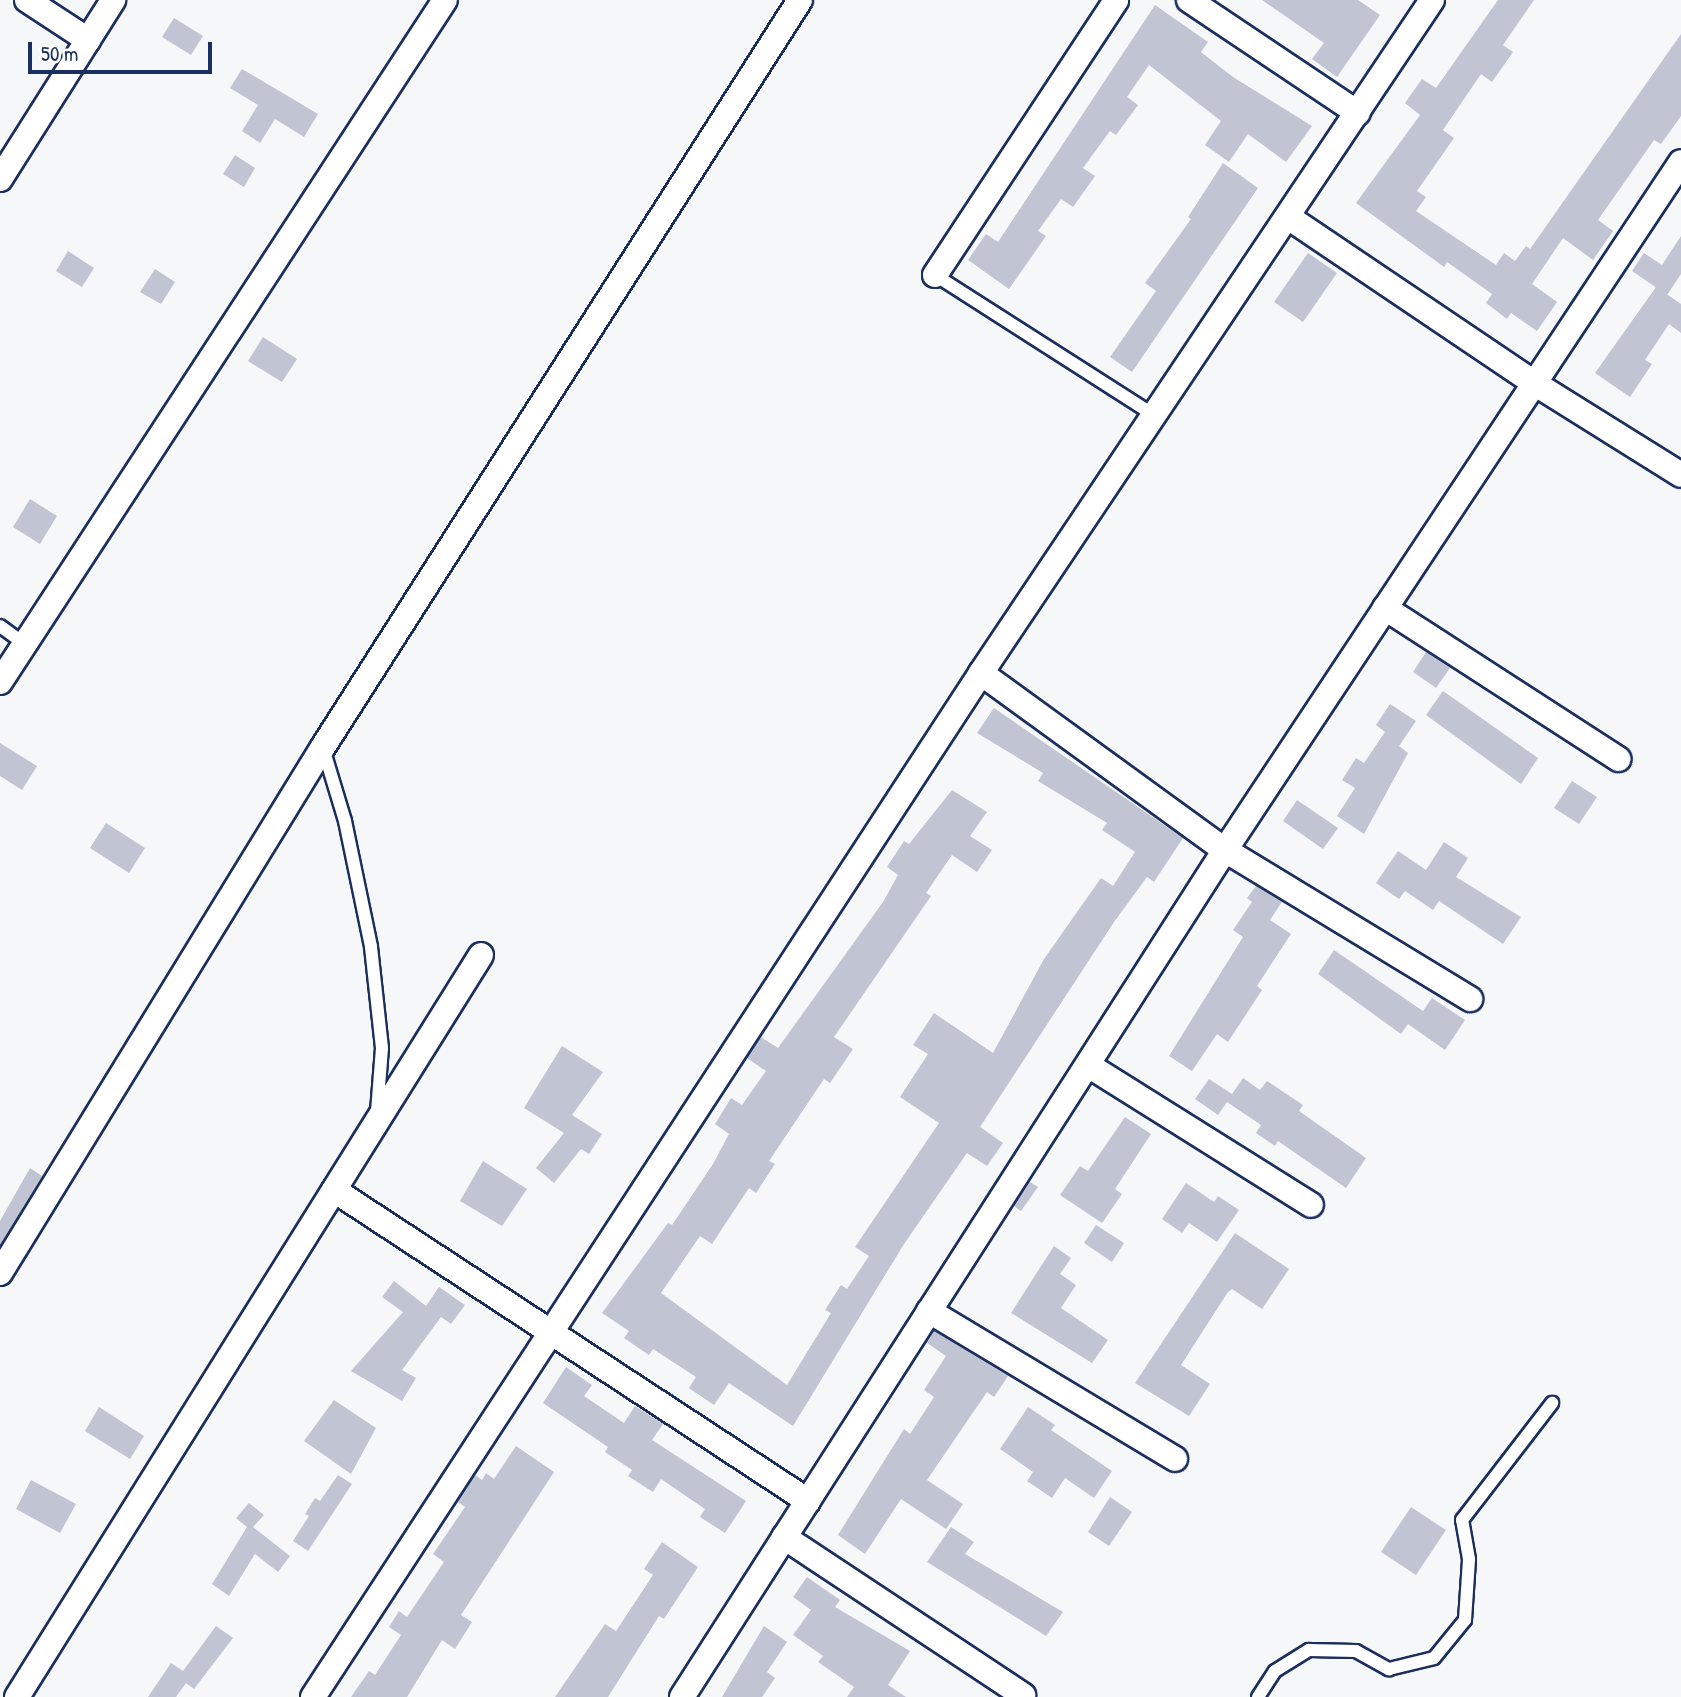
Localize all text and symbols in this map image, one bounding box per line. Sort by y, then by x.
scale bar [32,28,215,72]
text: 50 m [41,39,78,68]

